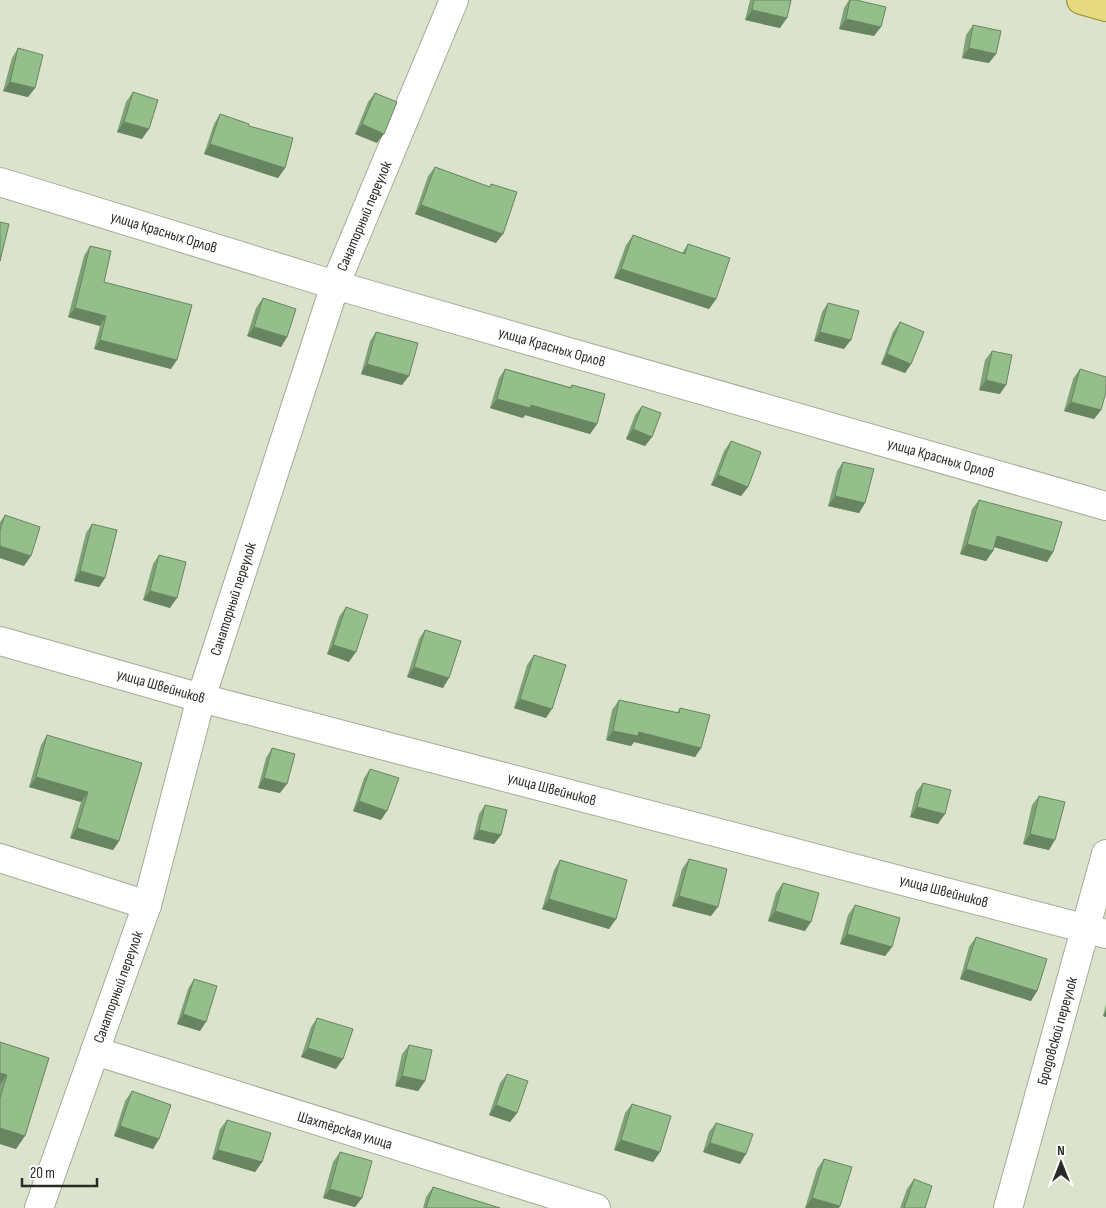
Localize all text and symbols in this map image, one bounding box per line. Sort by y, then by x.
street label: Санаторный переулок [333,158,396,274]
street label: улица Красных Орлов [108,207,219,258]
street label: улица Красных Орлов [496,323,608,372]
street label: улица Красных Орлов [885,434,997,483]
street label: Санаторный переулок [206,540,261,658]
street label: улица Швейников [115,665,207,708]
street label: улица Швейников [505,769,598,810]
street label: улица Швейников [897,871,990,912]
street label: Санаторный переулок [89,928,148,1046]
street label: Бродовской переулок [1033,975,1082,1087]
street label: Шахтёрская улица [295,1107,395,1154]
north arrow [1036,1138,1086,1188]
text: N [1057,1142,1065,1159]
scale bar [22,1156,98,1188]
text: 20 m [30,1164,55,1183]

